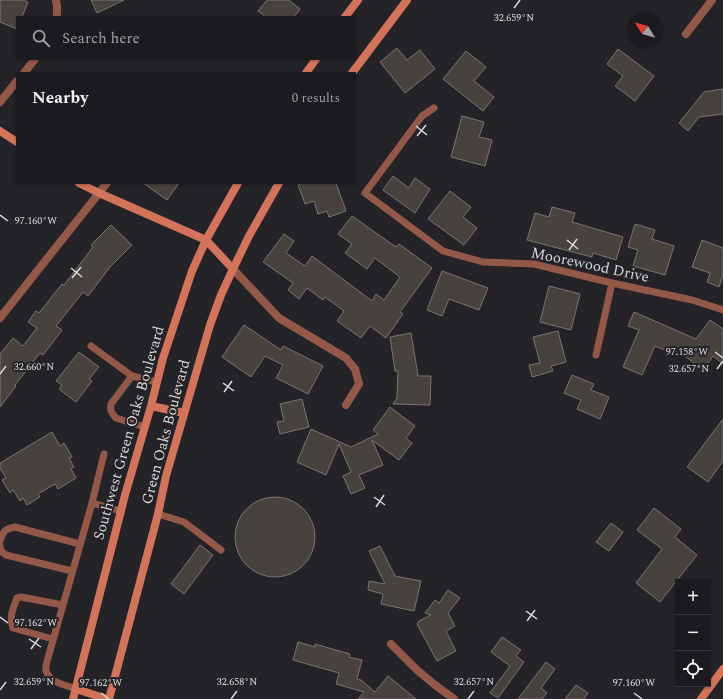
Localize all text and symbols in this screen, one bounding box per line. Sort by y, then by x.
text: 32.659°N [494,10,534,26]
north arrow [627,12,663,48]
search box [16,16,356,60]
icon: search [30,27,52,49]
text: Search here [62,27,140,50]
text: Nearby [32,85,88,111]
text: 0 results [292,88,340,108]
text: 97.160°W [15,213,57,229]
street label: Moorewood Drive [529,241,651,289]
street label: Southwest Green Oaks Boulevard [87,323,171,543]
text: 97.158°W [666,344,708,360]
street label: Green Oaks Boulevard [136,357,196,507]
text: 32.660°N [14,359,54,375]
text: 32.657°N [669,361,709,377]
map controls [675,579,711,687]
button: + [675,579,711,615]
text: 97.162°W [15,615,57,631]
button: − [675,615,711,651]
button: locate [675,651,711,687]
text: 32.659°N [14,674,54,690]
text: 32.658°N [217,674,257,690]
text: 32.657°N [454,674,494,690]
text: 97.162°W [80,675,122,691]
text: 97.160°W [613,675,655,691]

